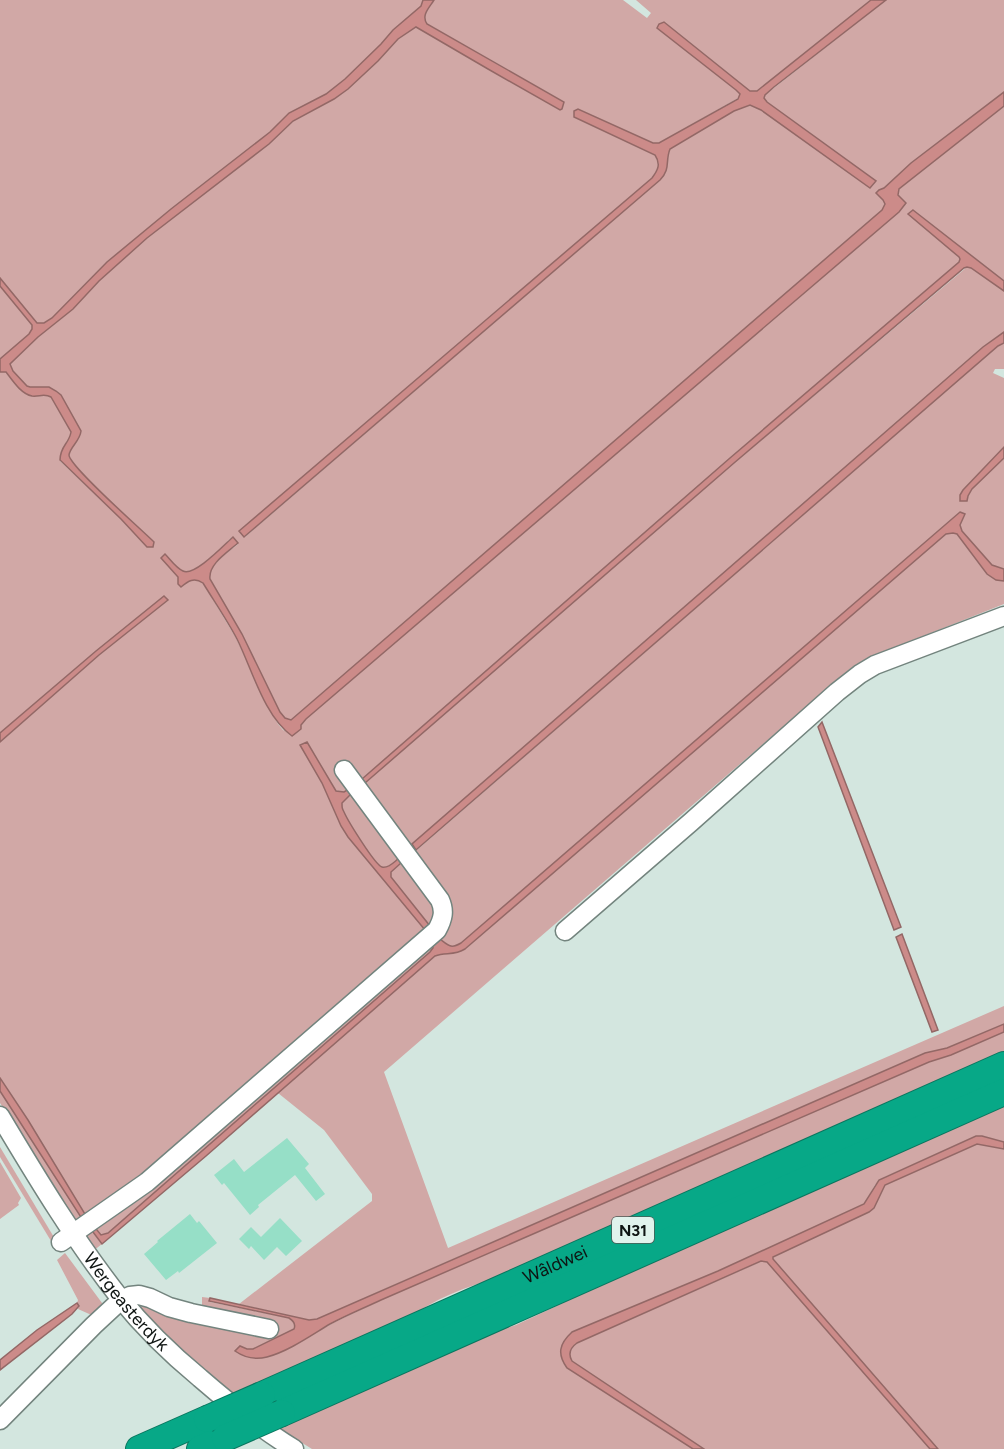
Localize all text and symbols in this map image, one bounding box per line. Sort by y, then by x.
road number: N31 [612,1217,654,1243]
street label: Wâldwei [520,1241,591,1288]
street label: Wergeasterdyk [79,1248,174,1356]

